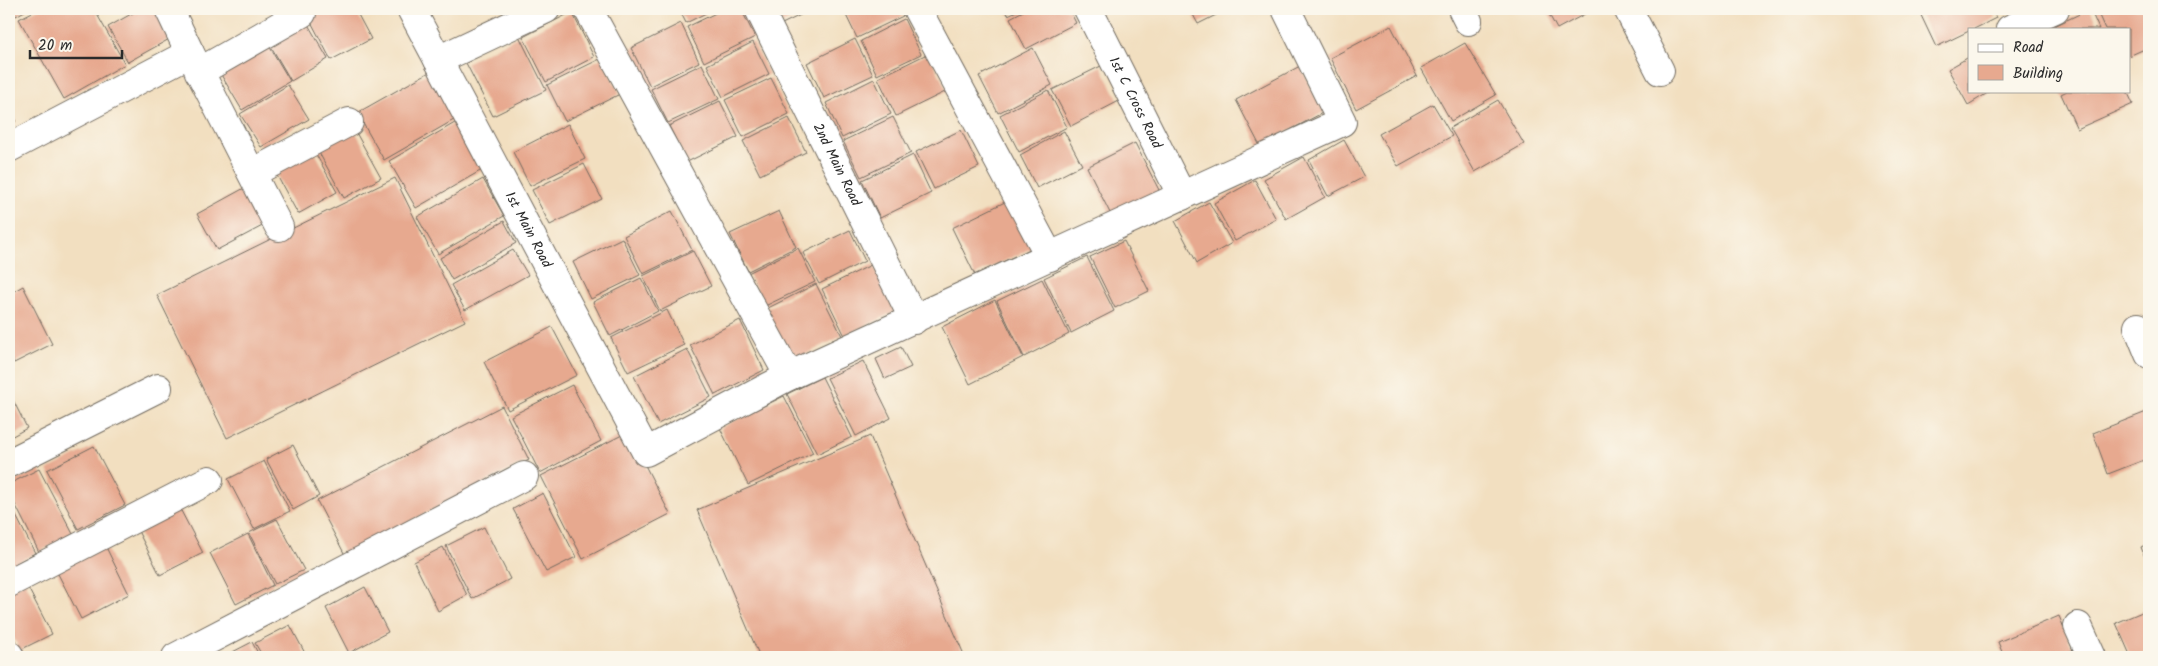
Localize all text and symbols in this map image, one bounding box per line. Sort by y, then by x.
scale bar [30,28,122,60]
legend [1968,28,2130,92]
text: 20 m [38,34,72,58]
text: Road [2013,36,2044,60]
street label: 1st C Cross Road [1103,53,1168,154]
text: Building [2013,62,2063,86]
street label: 2nd Main Road [807,119,867,211]
street label: 1st Main Road [499,188,558,273]

